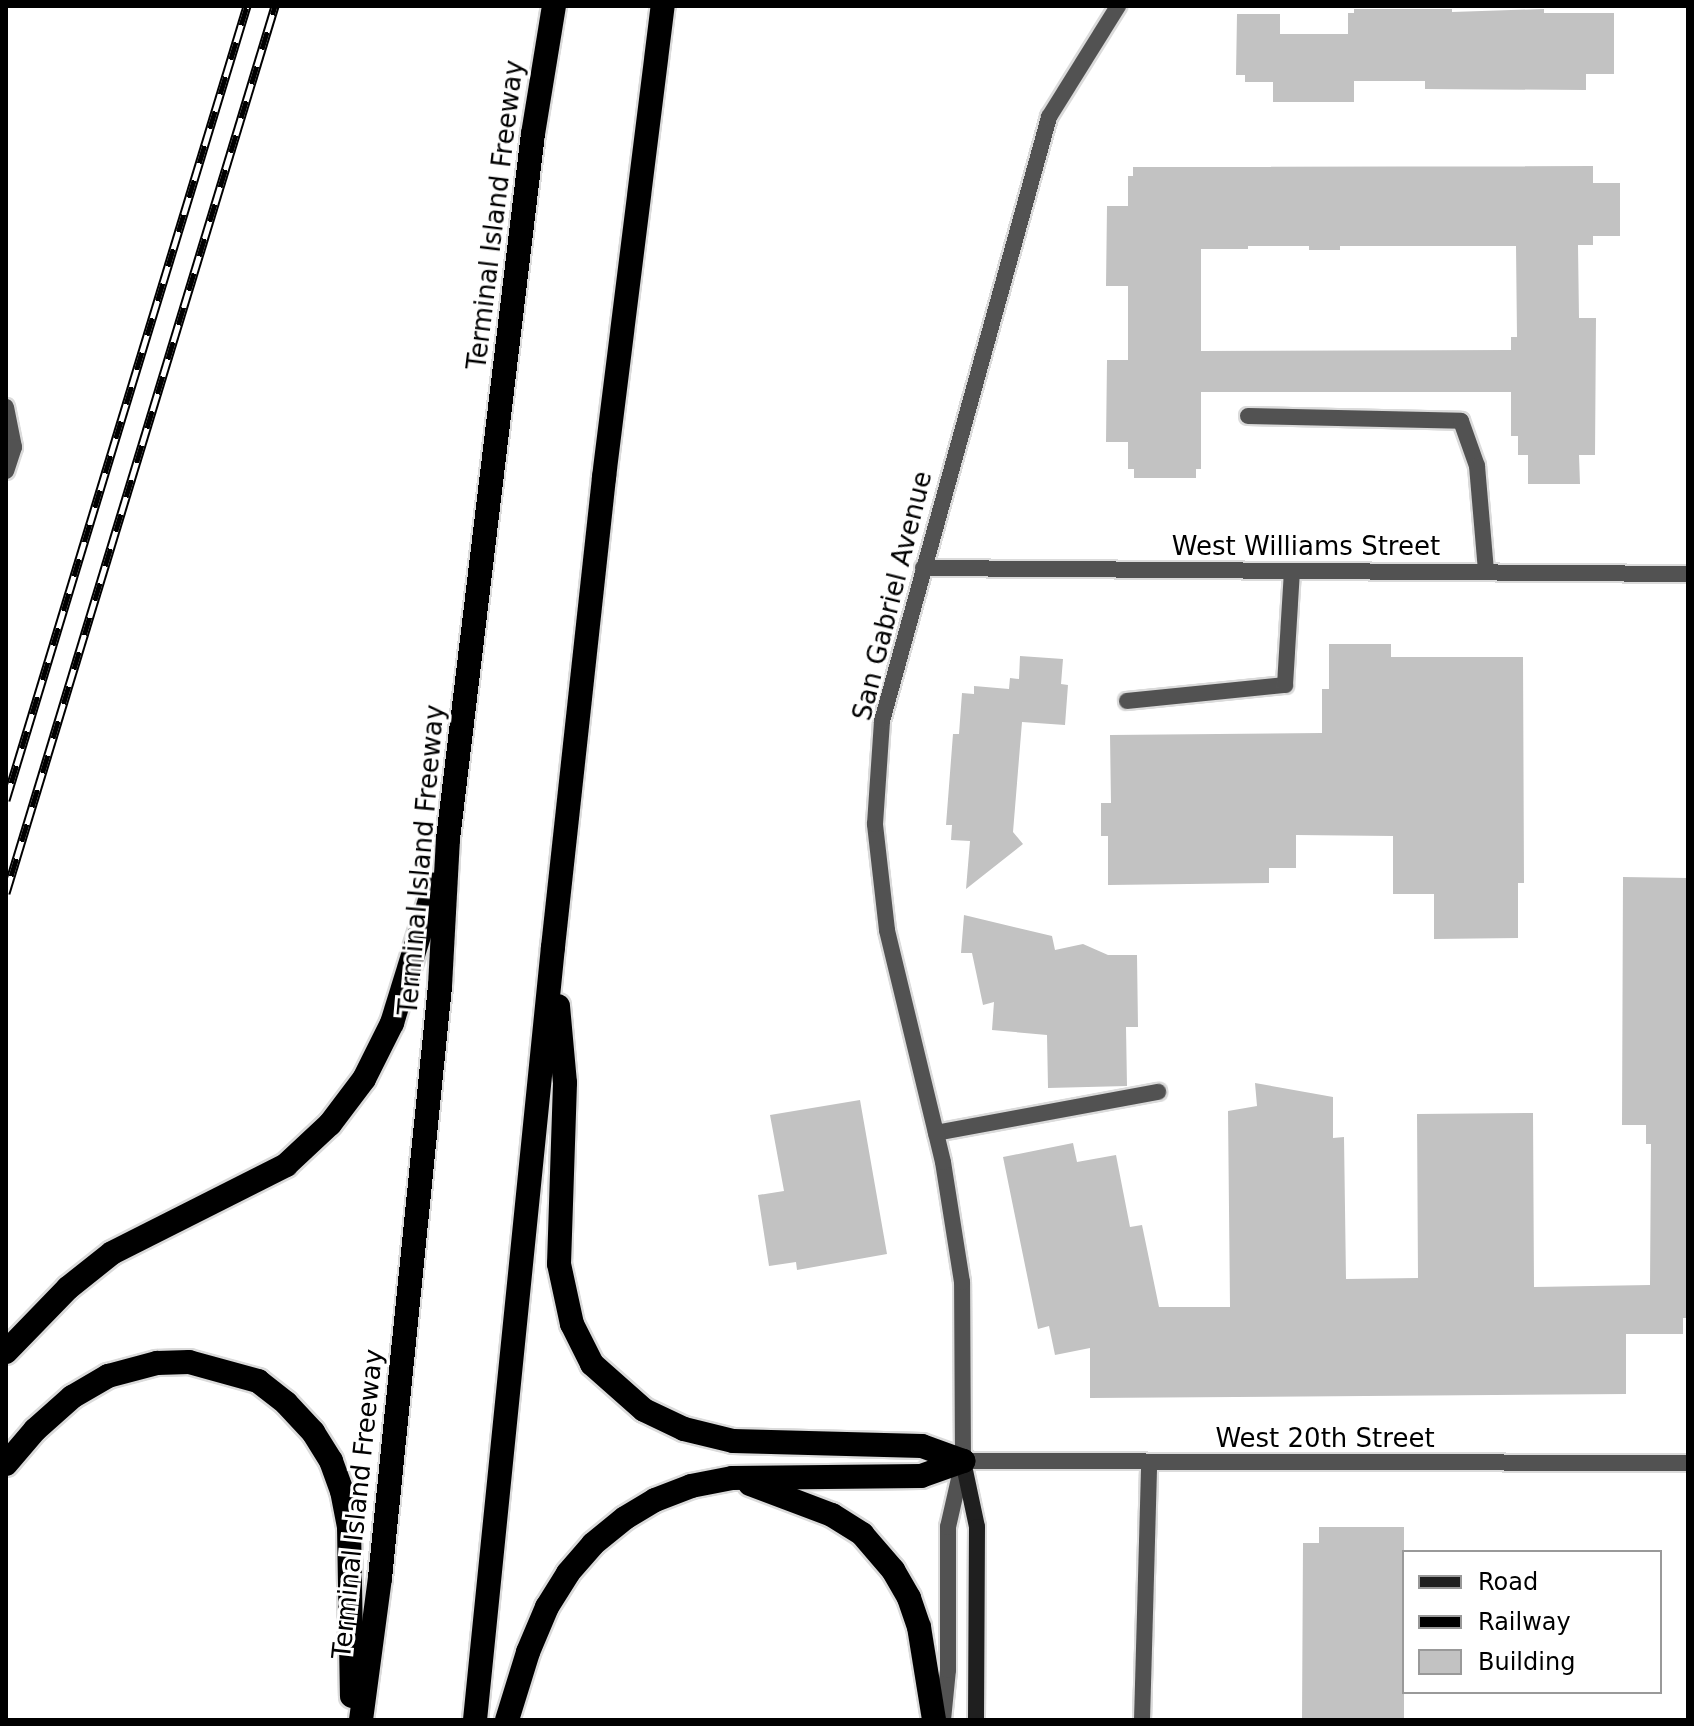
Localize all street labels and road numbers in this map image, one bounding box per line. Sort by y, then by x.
street label: Terminal Island Freeway [462,59,530,371]
street label: San Gabriel Avenue [847,468,939,724]
street label: West Williams Street [1172,531,1440,563]
street label: Terminal Island Freeway [393,703,451,1017]
street label: Terminal Island Freeway [326,1347,390,1661]
street label: West 20th Street [1215,1423,1435,1455]

